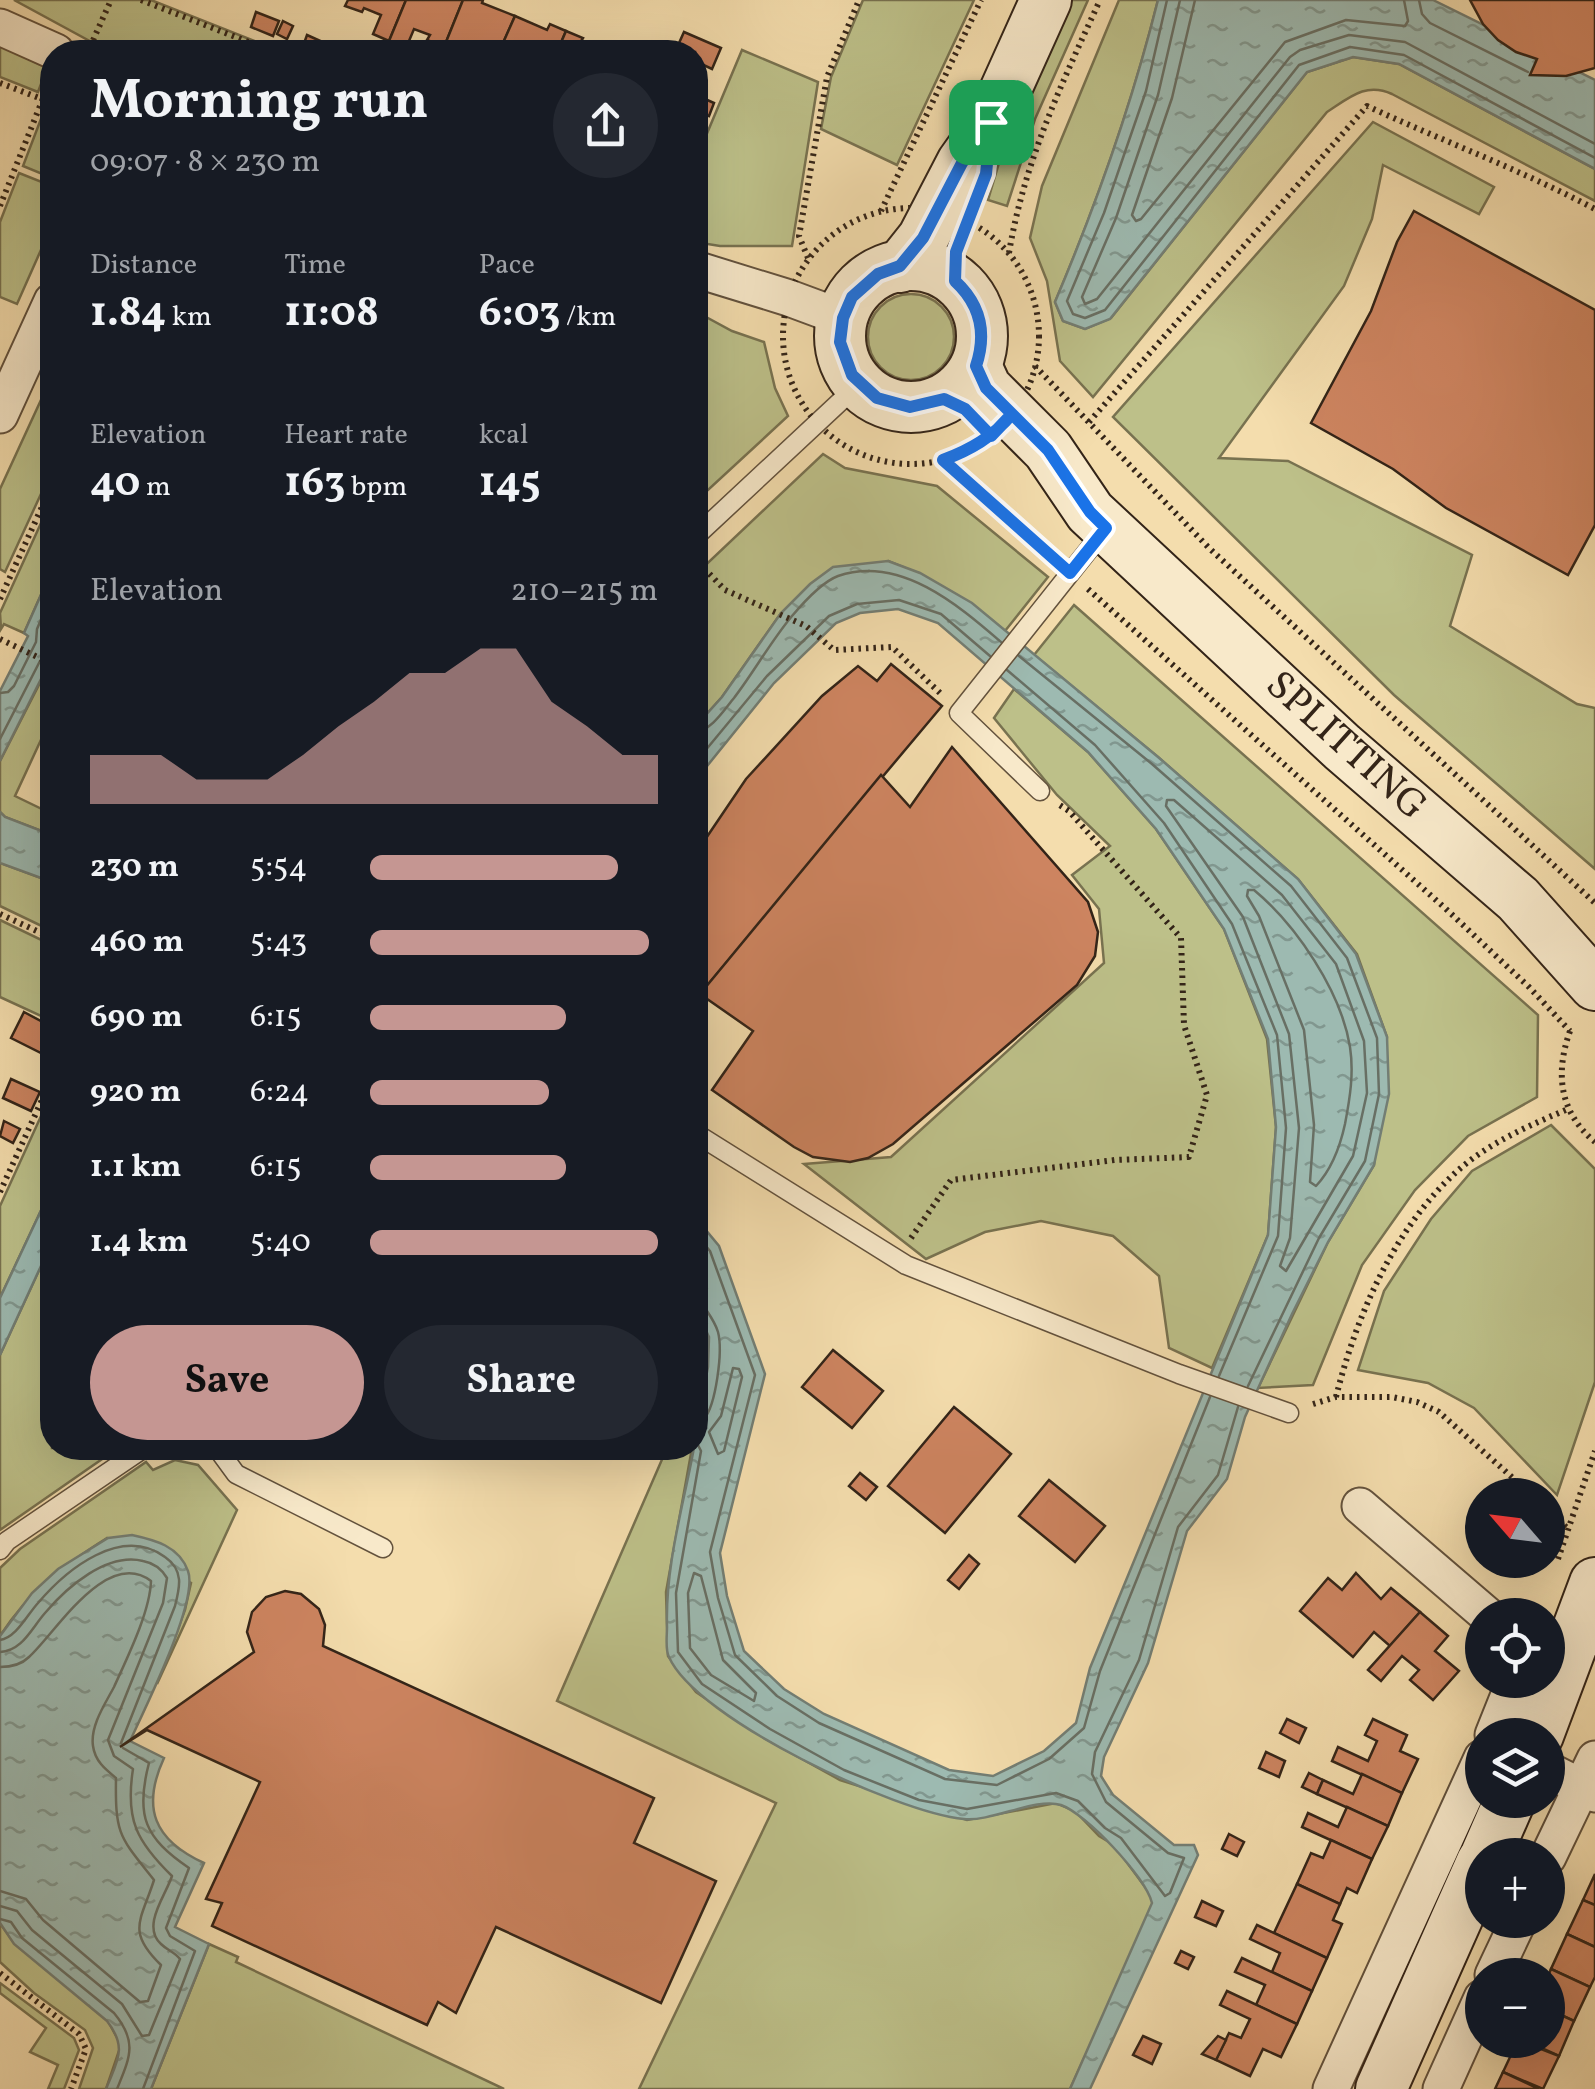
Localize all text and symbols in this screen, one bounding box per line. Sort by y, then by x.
text: Morning run [90,65,429,141]
button: share [553,73,658,178]
pin [949,80,1034,165]
icon: arrive [964,95,1019,150]
text: 09:07 · 8 × 230 m [90,141,320,185]
text: Distance [90,246,197,285]
text: Time [284,246,346,285]
text: Pace [479,246,535,285]
text: 1.84 [90,285,166,344]
text: 11:08 [284,285,379,344]
text: 6:03 [479,285,560,344]
text: km [166,298,212,337]
text: /km [560,298,616,337]
text: Elevation [90,416,206,455]
text: Heart rate [284,416,408,455]
text: kcal [479,416,528,455]
text: 40 [90,455,140,514]
text: 163 [284,455,345,514]
text: 145 [479,455,541,514]
text: m [140,468,171,507]
text: bpm [345,468,407,507]
text: Elevation [90,570,223,614]
text: 210–215 m [510,570,658,614]
street label: SPLITTING [1252,659,1438,835]
text: 230 m [90,846,179,890]
text: 5:54 [250,846,307,890]
text: 460 m [90,921,184,965]
text: 5:43 [250,921,307,965]
text: 690 m [90,996,183,1040]
text: 6:15 [250,996,302,1040]
text: 920 m [90,1071,181,1115]
text: 6:24 [250,1071,309,1115]
text: 1.1 km [90,1146,182,1190]
text: 6:15 [250,1146,302,1190]
text: 1.4 km [90,1221,188,1265]
text: 5:40 [250,1221,311,1265]
button: Save [90,1325,364,1440]
button: Share [384,1325,658,1440]
north arrow [1465,1478,1565,1578]
map controls [1465,1478,1565,2058]
button: locate [1465,1598,1565,1698]
button: layers [1465,1718,1565,1818]
button: + [1465,1838,1565,1938]
button: − [1465,1958,1565,2058]

